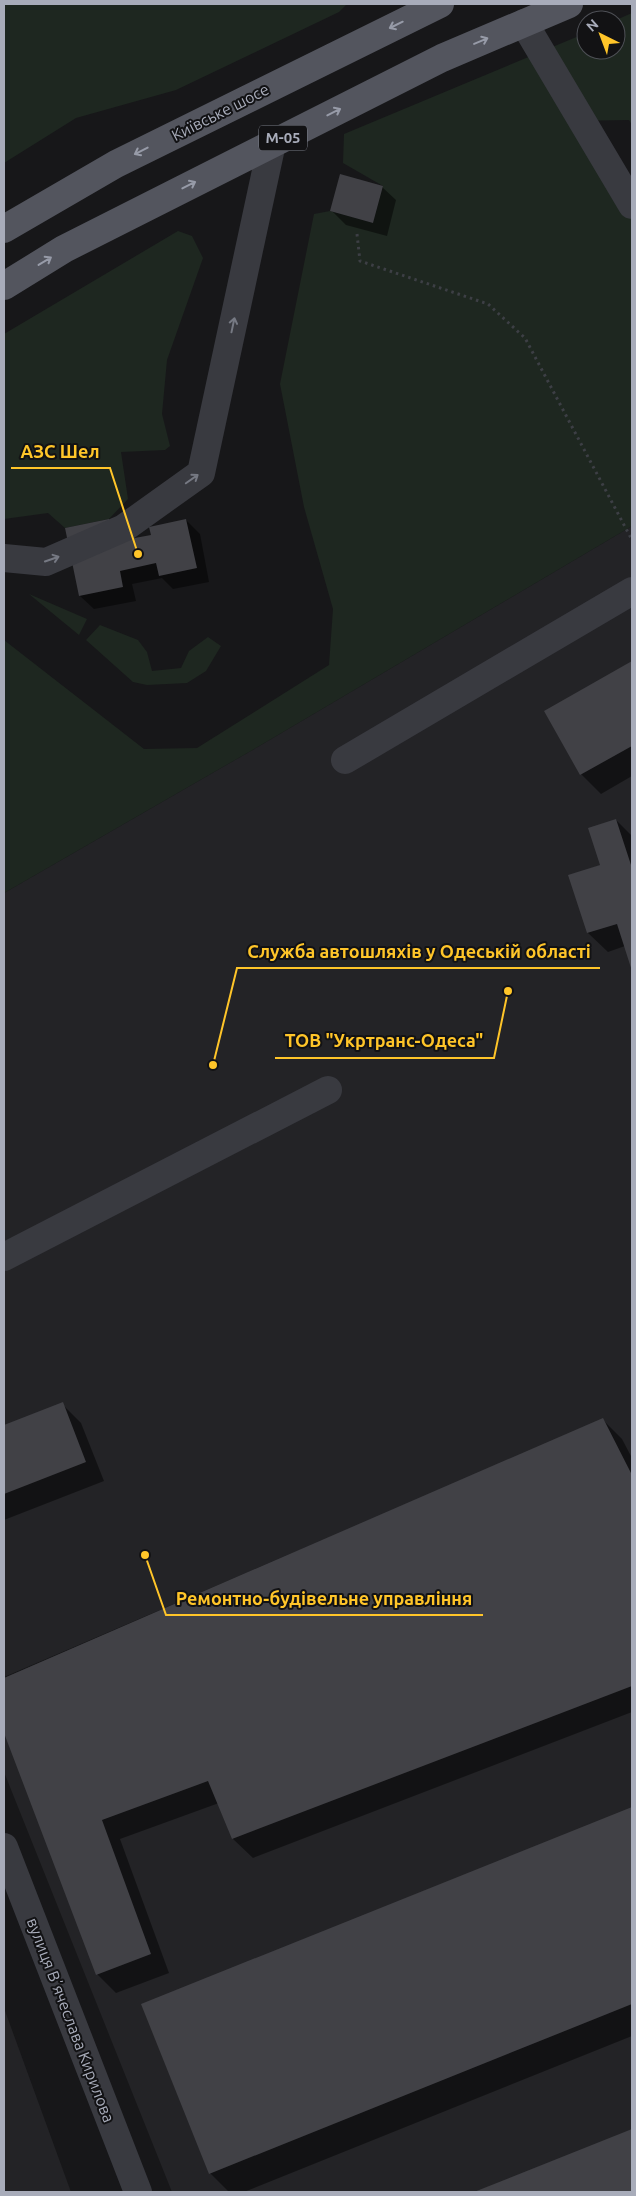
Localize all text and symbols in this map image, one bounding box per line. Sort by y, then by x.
north arrow [576,10,626,60]
text: N [583,16,602,35]
one-way arrow [389,21,404,30]
one-way arrow [473,36,488,46]
street label: Київське шосе [168,80,272,144]
one-way arrow [327,107,342,117]
road number: М-05 [259,126,307,150]
one-way arrow [134,147,149,156]
one-way arrow [181,180,196,189]
one-way arrow [38,255,52,265]
one-way arrow [229,317,238,333]
callout: АЗС Шел [11,435,110,468]
text: АЗС Шел [20,441,100,461]
one-way arrow [185,474,199,485]
one-way arrow [44,553,60,563]
callout: Служба автошляхів у Одеській області [237,935,600,968]
text: Служба автошляхів у Одеській області [247,941,591,961]
callout: ТОВ "Укртранс-Одеса" [275,1025,494,1058]
text: ТОВ "Укртранс-Одеса" [285,1030,483,1050]
callout: Ремонтно-будівельне управління [166,1582,483,1615]
text: Ремонтно-будівельне управління [176,1588,472,1608]
street label: вулиця Вʼячеслава Кирилова [24,1915,118,2125]

